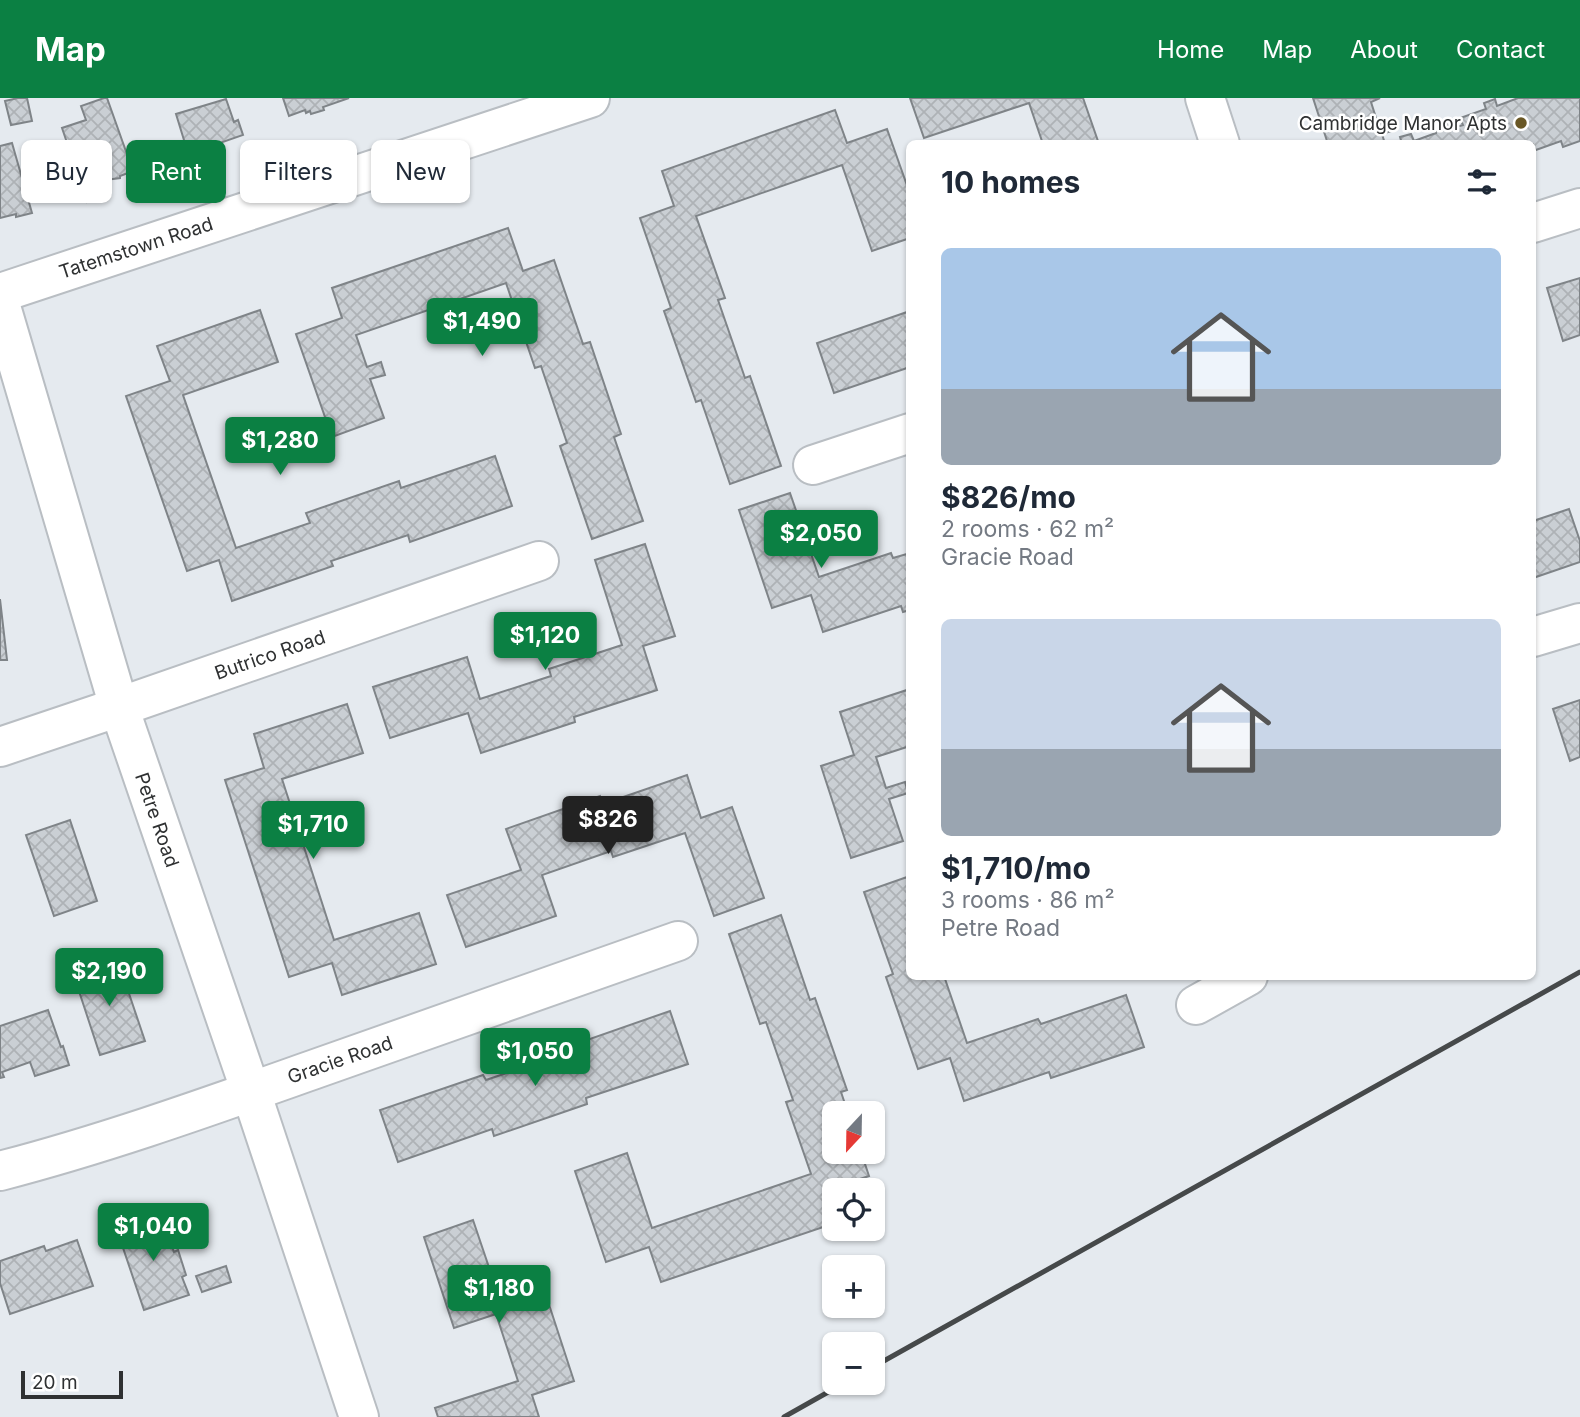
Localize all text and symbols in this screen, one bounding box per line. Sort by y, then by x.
text: Map [35,29,106,69]
text: Home [1157,35,1224,64]
text: Map [1262,35,1312,64]
text: About [1350,35,1418,64]
text: Contact [1456,35,1545,64]
place label: Cambridge Manor Apts [1299,112,1507,135]
marker: Cambridge Manor Apts [1513,115,1529,131]
chip: Buy [21,140,112,203]
chip: Rent [126,140,226,203]
chip: Filters [240,140,357,203]
chip: New [371,140,470,203]
icon: filters [1463,163,1501,201]
text: 10 homes [941,164,1080,200]
street label: Tatemstown Road [56,212,216,284]
icon: home [1158,294,1284,420]
pin: $1,490 [425,299,539,358]
text: $1,490 [443,307,521,335]
pin: $1,280 [223,418,337,477]
text: $1,280 [241,426,319,454]
text: $826/mo [941,479,1076,515]
pin: $2,050 [764,510,878,570]
text: 2 rooms · 62 m² [941,515,1114,543]
text: $2,050 [780,519,862,547]
text: Gracie Road [941,543,1074,571]
pin: $1,120 [488,612,602,672]
text: $1,120 [510,621,580,649]
street label: Butrico Road [212,625,328,685]
icon: home [1158,665,1284,791]
street label: Petre Road [130,770,184,870]
pin: $826 [567,796,649,856]
pin: $1,710 [256,802,370,861]
text: $826 [578,805,638,833]
text: $1,710 [278,810,348,838]
text: $1,710/mo [941,850,1091,886]
text: 3 rooms · 86 m² [941,886,1115,914]
text: Petre Road [941,914,1060,942]
pin: $2,190 [52,948,166,1008]
text: $2,190 [71,957,147,985]
pin: $1,050 [478,1028,592,1088]
street label: Gracie Road [284,1031,396,1089]
text: $1,050 [496,1037,574,1065]
north arrow [822,1101,886,1164]
map controls [822,1101,885,1395]
button: locate [822,1178,885,1241]
pin: $1,040 [96,1204,210,1263]
text: $1,040 [114,1212,192,1240]
button: + [822,1255,885,1318]
pin: $1,180 [442,1266,556,1325]
text: $1,180 [464,1274,534,1302]
button: − [822,1332,885,1395]
scale bar [21,1368,122,1400]
text: 20 m [32,1371,78,1394]

